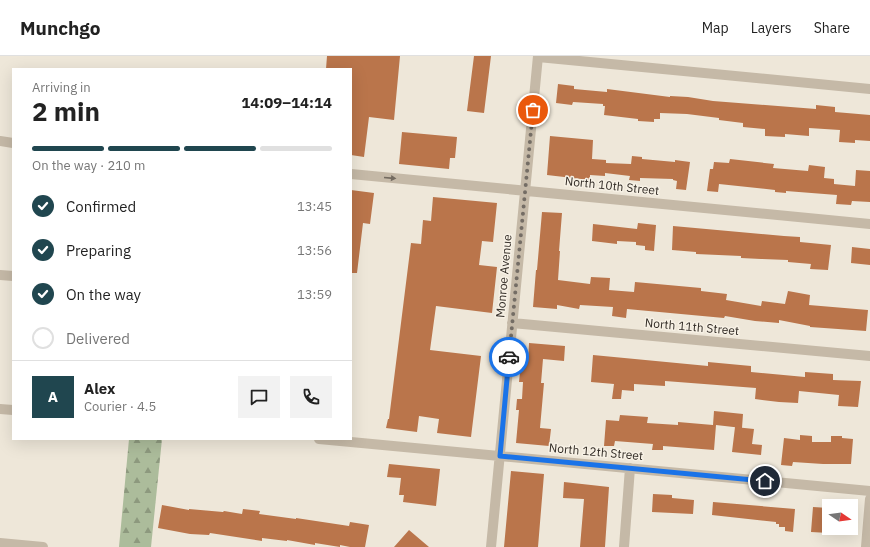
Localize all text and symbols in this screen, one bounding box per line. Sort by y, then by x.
text: Munchgo [20,16,100,40]
text: Map [702,19,729,37]
text: Layers [751,19,792,37]
text: Share [814,19,850,37]
text: Arriving in [32,79,91,96]
text: 14:09–14:14 [241,93,332,112]
pin [516,93,550,127]
text: 2 min [32,94,100,128]
icon: bag [522,99,544,121]
text: On the way · 210 m [32,157,145,174]
street label: North 10th Street [564,173,660,198]
one-way arrow [384,175,396,181]
icon: check [32,195,54,217]
text: Confirmed [66,197,136,216]
text: 13:45 [297,198,332,215]
street label: Monroe Avenue [492,233,515,318]
icon: check [32,239,54,261]
text: Preparing [66,241,131,260]
text: 13:56 [297,242,332,259]
icon: check [32,283,54,305]
text: On the way [66,285,141,304]
text: 13:59 [297,286,332,303]
street label: North 11th Street [644,315,740,338]
text: Delivered [66,329,130,348]
courier [489,337,529,377]
icon: car [498,346,520,368]
button: chat [238,376,280,418]
button: phone [290,376,332,418]
text: Alex [84,379,115,398]
text: A [48,387,58,406]
text: Courier · 4.5 [84,398,156,415]
street label: North 12th Street [548,440,644,463]
pin [748,464,782,498]
icon: home [754,470,776,492]
north arrow [822,499,858,535]
map controls [822,499,858,535]

